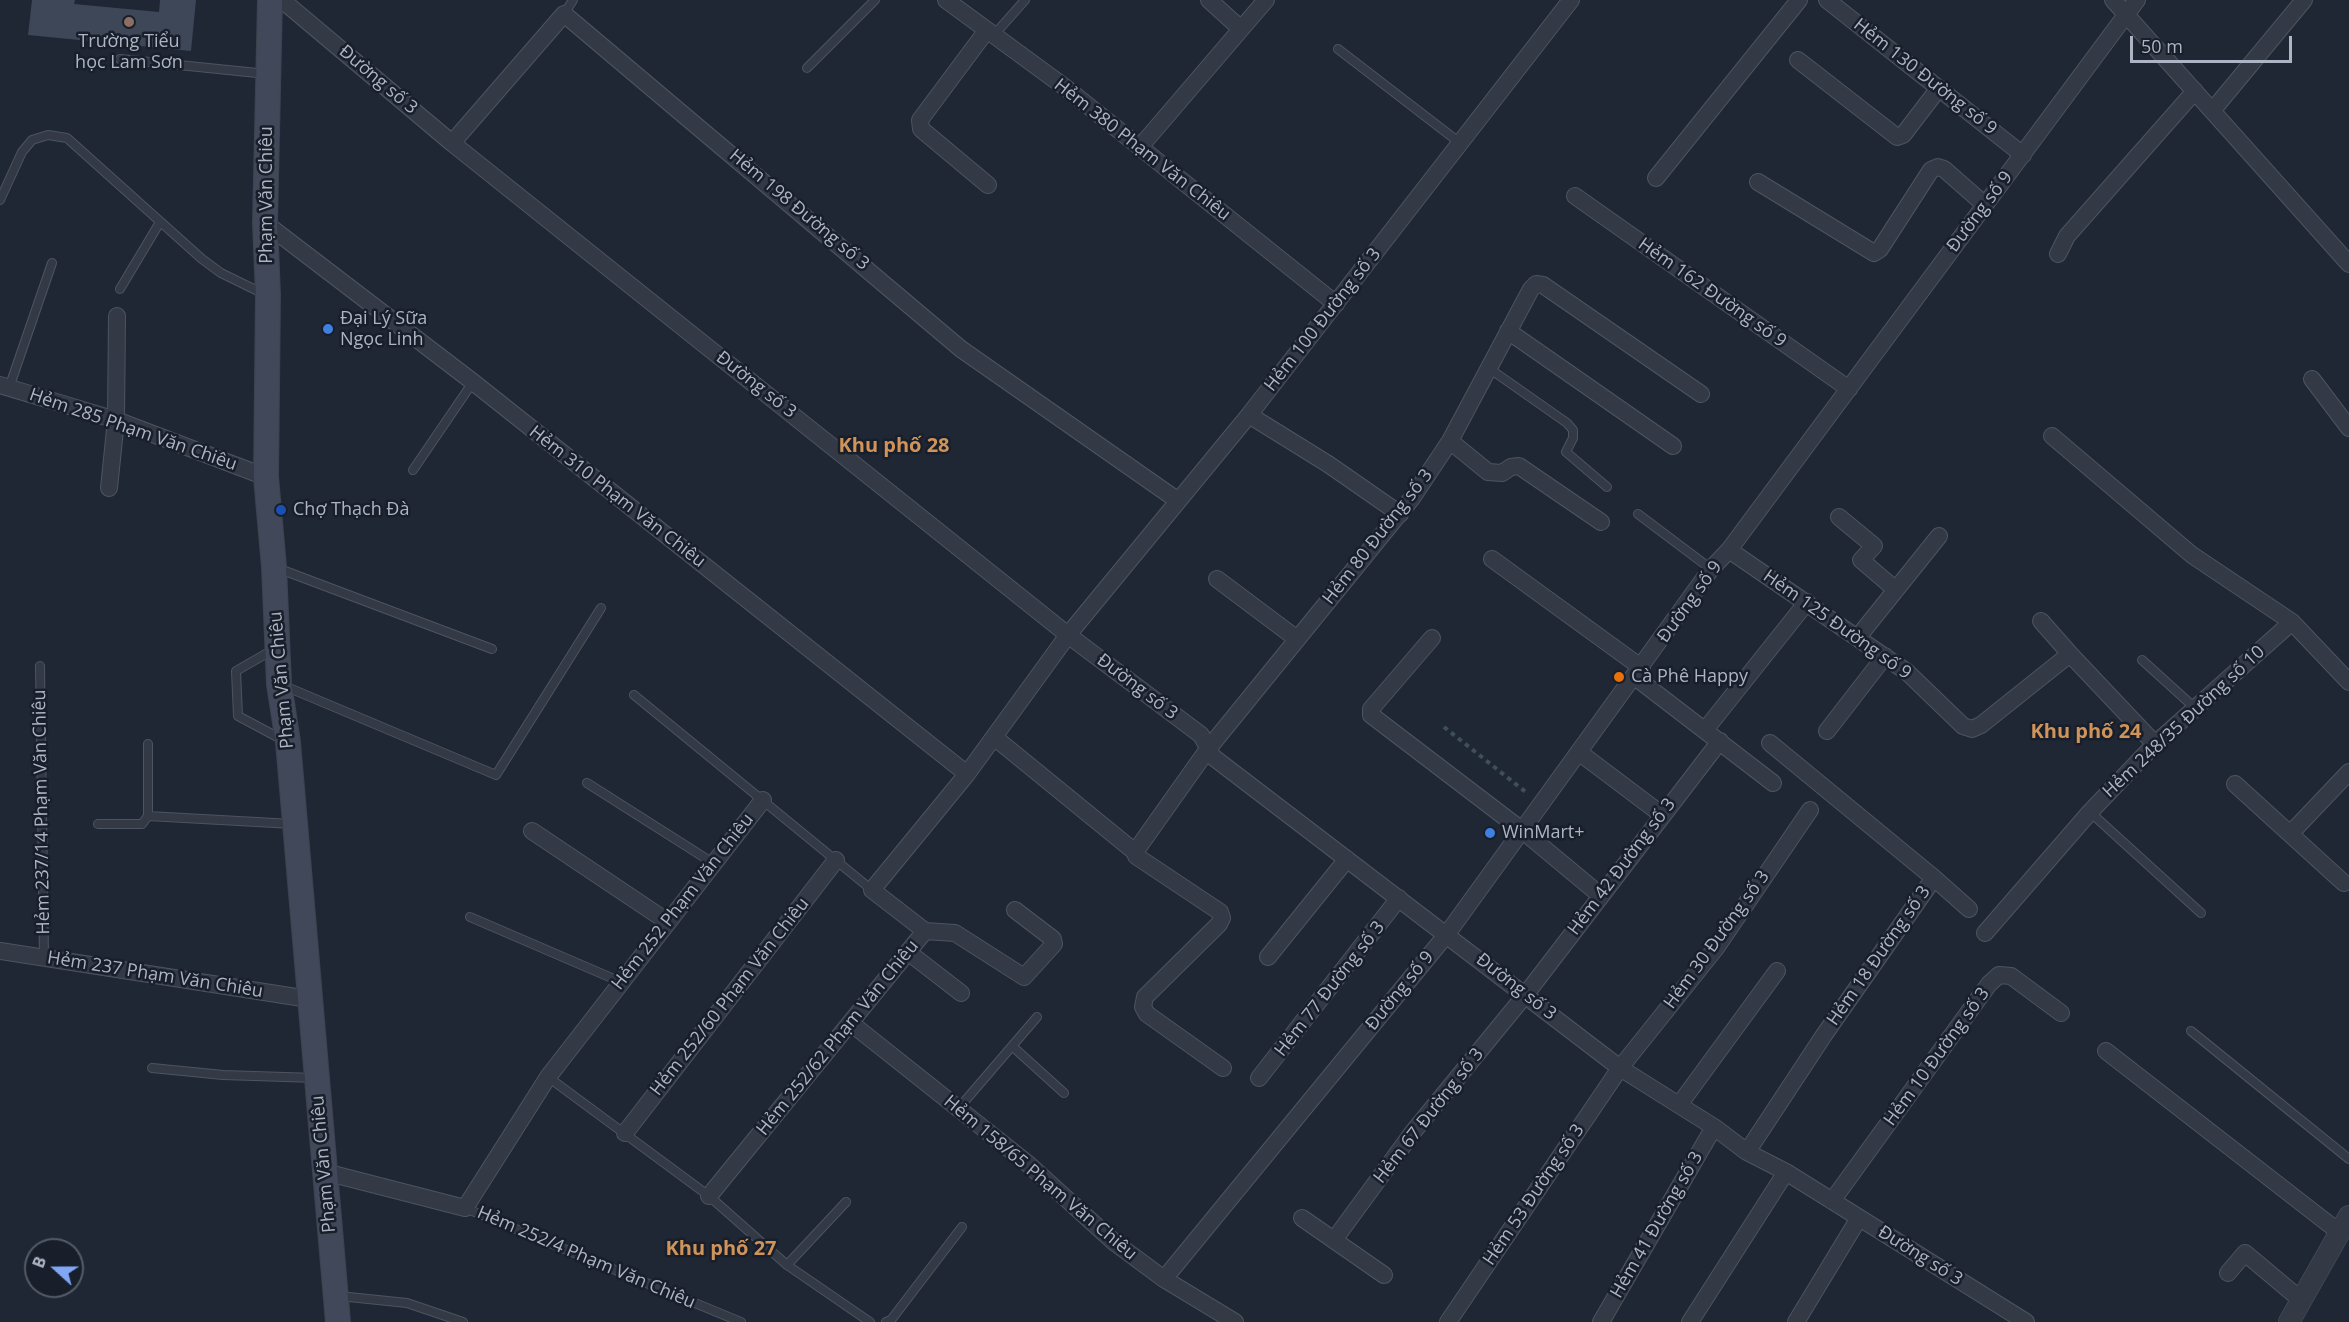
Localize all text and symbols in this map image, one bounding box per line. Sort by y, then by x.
street label: Hẻm 130 Đường số 9 [1849,14,2001,140]
marker: Trường Tiểu học Lam Sơn [122,15,136,29]
scale bar [2133,24,2295,62]
place label: Trường Tiểu học Lam Sơn [75,31,183,74]
text: 50 m [2141,34,2183,58]
street label: Đường số 3 [334,41,422,119]
street label: Hẻm 380 Phạm Văn Chiêu [1049,74,1235,226]
street label: Phạm Văn Chiêu [256,126,278,264]
street label: Hẻm 198 Đường số 3 [725,145,873,275]
street label: Đường số 9 [1943,167,2017,257]
street label: Hẻm 162 Đường số 9 [1634,234,1790,352]
street label: Hẻm 100 Đường số 3 [1260,244,1386,396]
place label: Đại Lý Sữa Ngọc Linh [340,308,427,350]
marker: Đại Lý Sữa Ngọc Linh [321,322,335,336]
street label: Đường số 3 [712,347,800,423]
street label: Hẻm 285 Phạm Văn Chiêu [26,384,240,476]
street label: Hẻm 310 Phạm Văn Chiêu [524,421,710,573]
district label: Khu phố 28 [838,434,950,458]
street label: Hẻm 80 Đường số 3 [1318,465,1438,609]
place label: Chợ Thạch Đà [293,499,409,521]
marker: Chợ Thạch Đà [274,503,288,517]
street label: Đường số 9 [1653,557,1727,647]
street label: Hẻm 125 Đường số 9 [1759,566,1915,684]
street label: Phạm Văn Chiêu [265,610,299,750]
street label: Hẻm 248/35 Đường số 10 [2099,641,2269,803]
street label: Đường số 3 [1092,650,1182,724]
place label: Cà Phê Happy [1631,666,1748,688]
marker: Cà Phê Happy [1612,670,1626,684]
street label: Hẻm 237/14 Phạm Văn Chiêu [29,689,55,935]
district label: Khu phố 24 [2030,720,2142,744]
street label: Hẻm 42 Đường số 3 [1563,794,1681,940]
street label: Hẻm 252 Phạm Văn Chiêu [607,809,759,995]
place label: WinMart+ [1502,822,1584,844]
marker: WinMart+ [1483,826,1497,840]
street label: Hẻm 30 Đường số 3 [1660,867,1774,1013]
street label: Hẻm 18 Đường số 3 [1823,882,1935,1030]
street label: Hẻm 252/60 Phạm Văn Chiêu [646,894,814,1100]
street label: Hẻm 77 Đường số 3 [1270,917,1390,1061]
street label: Hẻm 252/62 Phạm Văn Chiêu [752,936,924,1140]
street label: Hẻm 237 Phạm Văn Chiêu [46,947,264,1003]
street label: Đường số 9 [1361,947,1439,1035]
street label: Đường số 3 [1472,949,1560,1025]
street label: Hẻm 10 Đường số 3 [1880,984,1994,1130]
street label: Hẻm 67 Đường số 3 [1369,1044,1489,1188]
street label: Hẻm 158/65 Phạm Văn Chiêu [939,1091,1141,1265]
street label: Phạm Văn Chiêu [307,1094,341,1234]
street label: Hẻm 53 Đường số 3 [1479,1120,1589,1270]
street label: Hẻm 41 Đường số 3 [1606,1148,1708,1302]
street label: Hẻm 252/4 Phạm Văn Chiêu [474,1202,698,1314]
street label: Đường số 3 [1874,1221,1966,1291]
district label: Khu phố 27 [665,1237,777,1261]
north arrow [24,1238,84,1298]
text: B [27,1253,51,1271]

